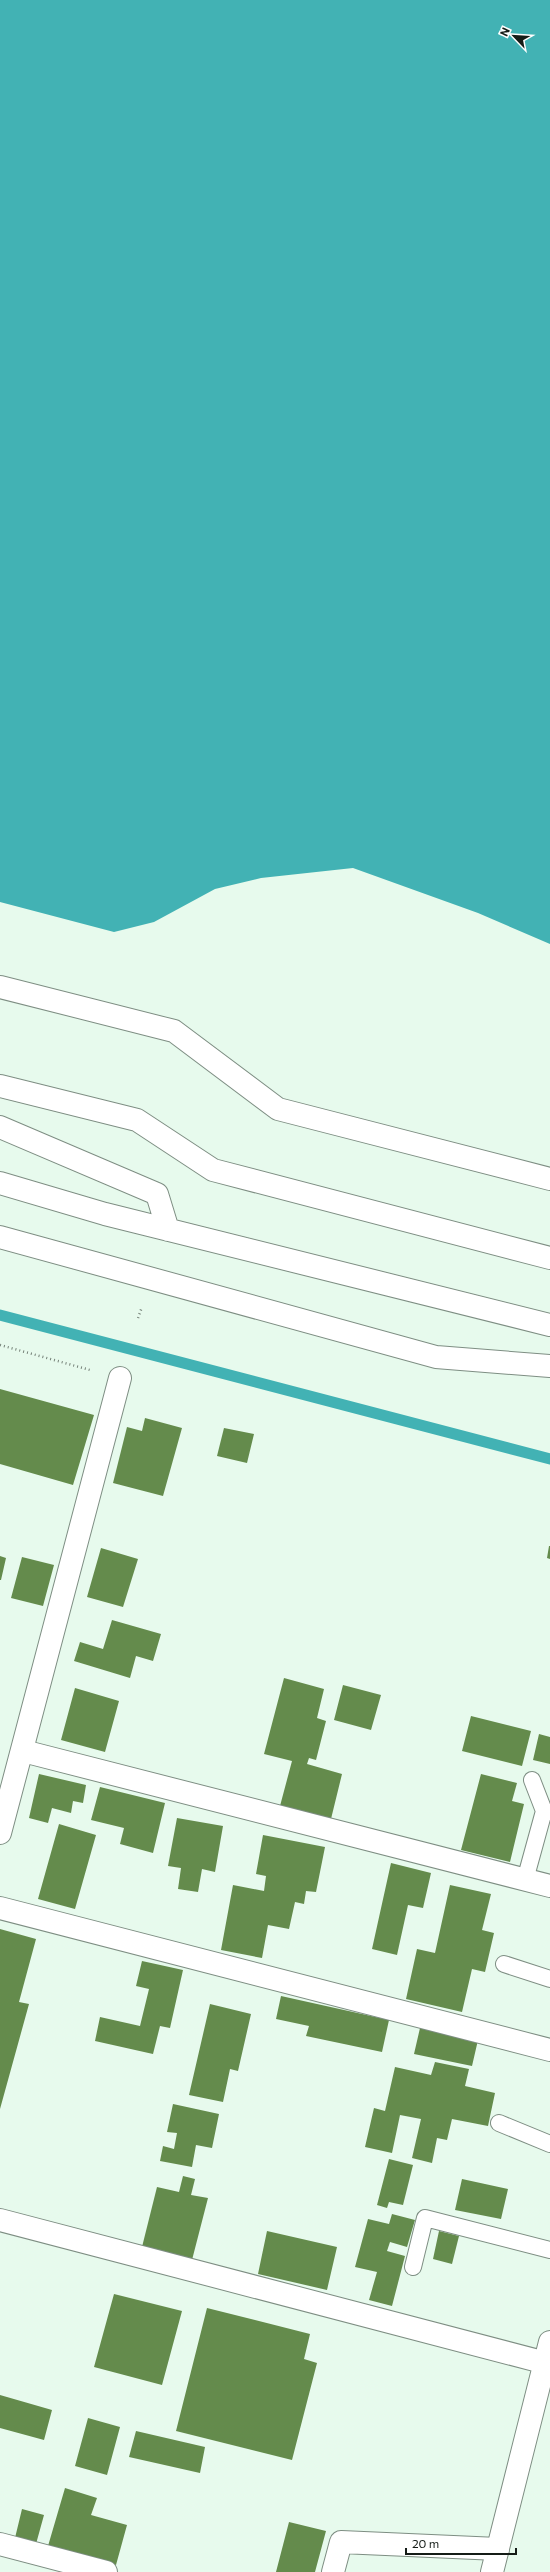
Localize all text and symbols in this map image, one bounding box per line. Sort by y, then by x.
north arrow [494,16,534,56]
text: N [497,25,512,38]
scale bar [406,2530,516,2556]
text: 20 m [412,2536,439,2550]

